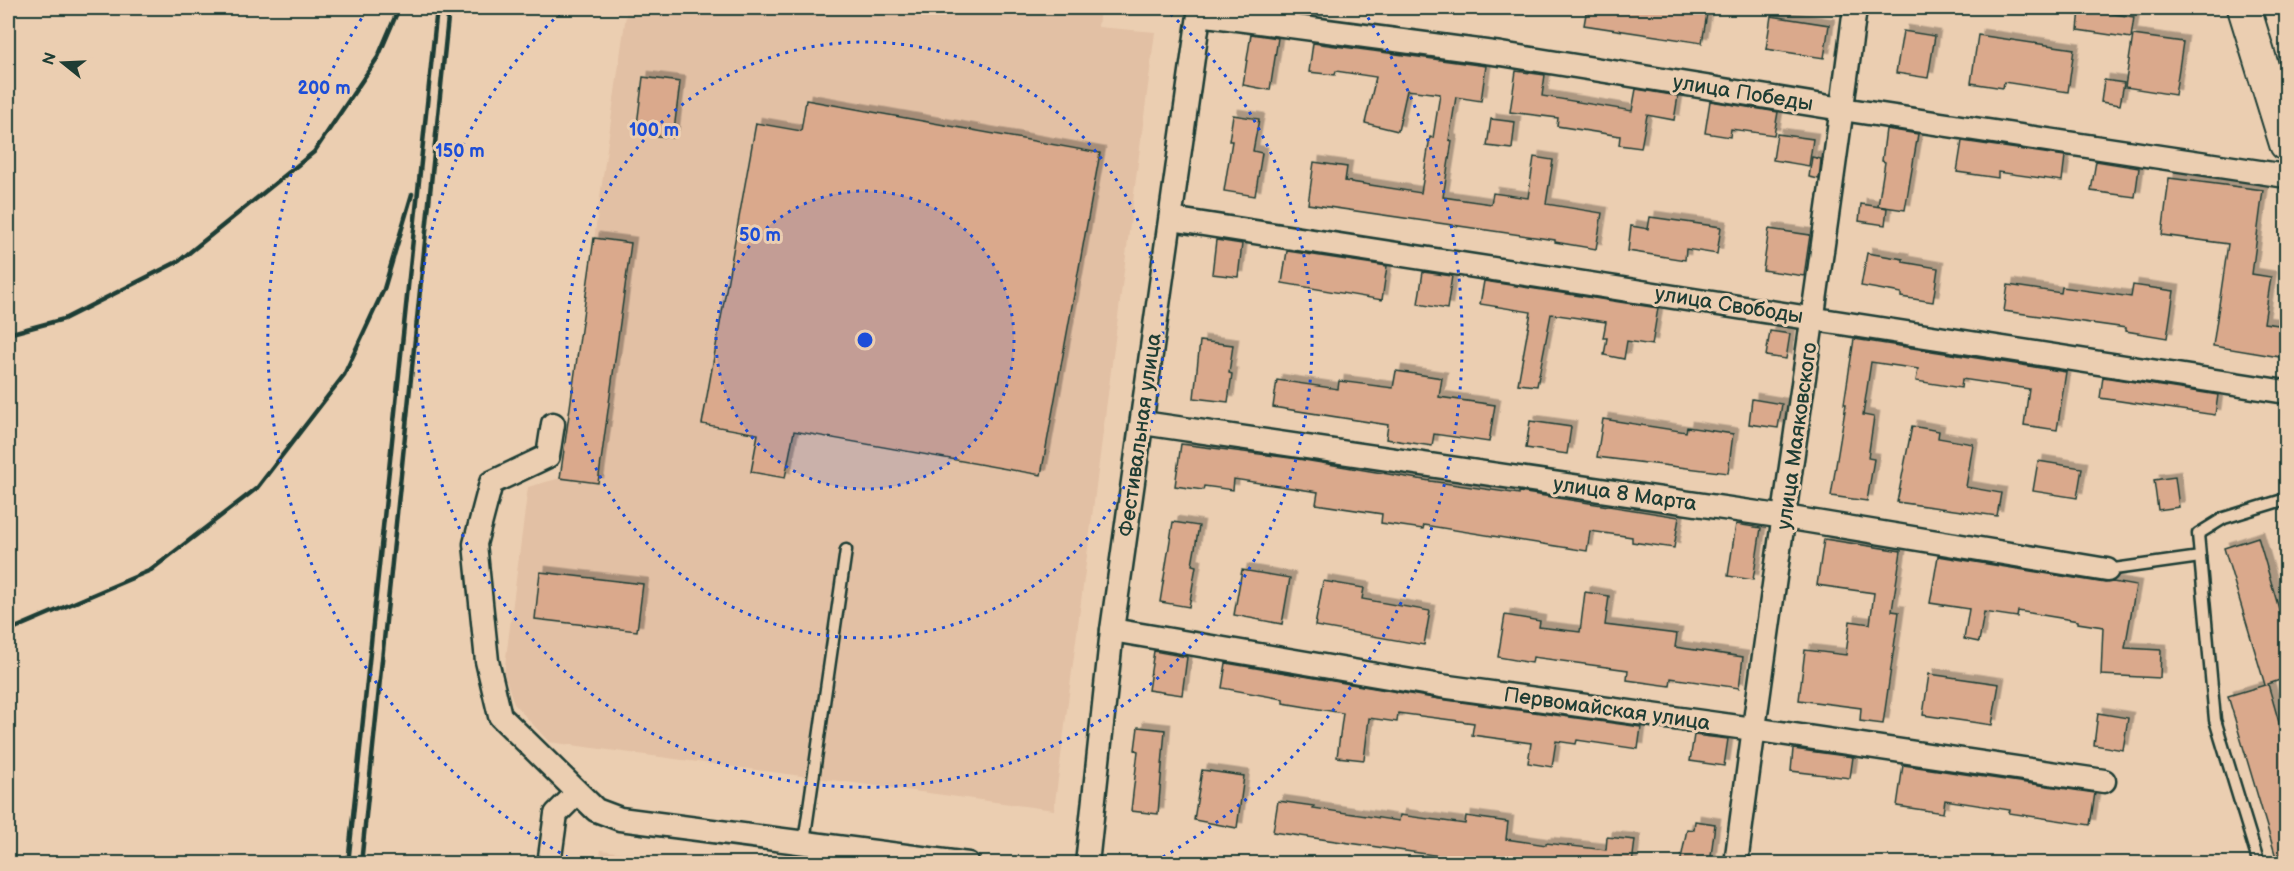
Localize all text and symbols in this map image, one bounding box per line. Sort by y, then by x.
north arrow [33,33,93,93]
text: N [39,50,61,67]
street label: улица Победы [1671,70,1815,116]
text: 200 m [297,78,351,99]
text: 100 m [629,120,679,141]
text: 150 m [435,141,485,162]
text: 50 m [739,225,781,246]
street label: улица Свободы [1653,281,1805,329]
centre of rings [855,330,875,350]
street label: Фестивальная улица [1113,331,1167,538]
street label: улица Маяковского [1771,341,1823,531]
street label: улица 8 Марта [1552,472,1699,517]
street label: Первомайская улица [1502,682,1713,736]

